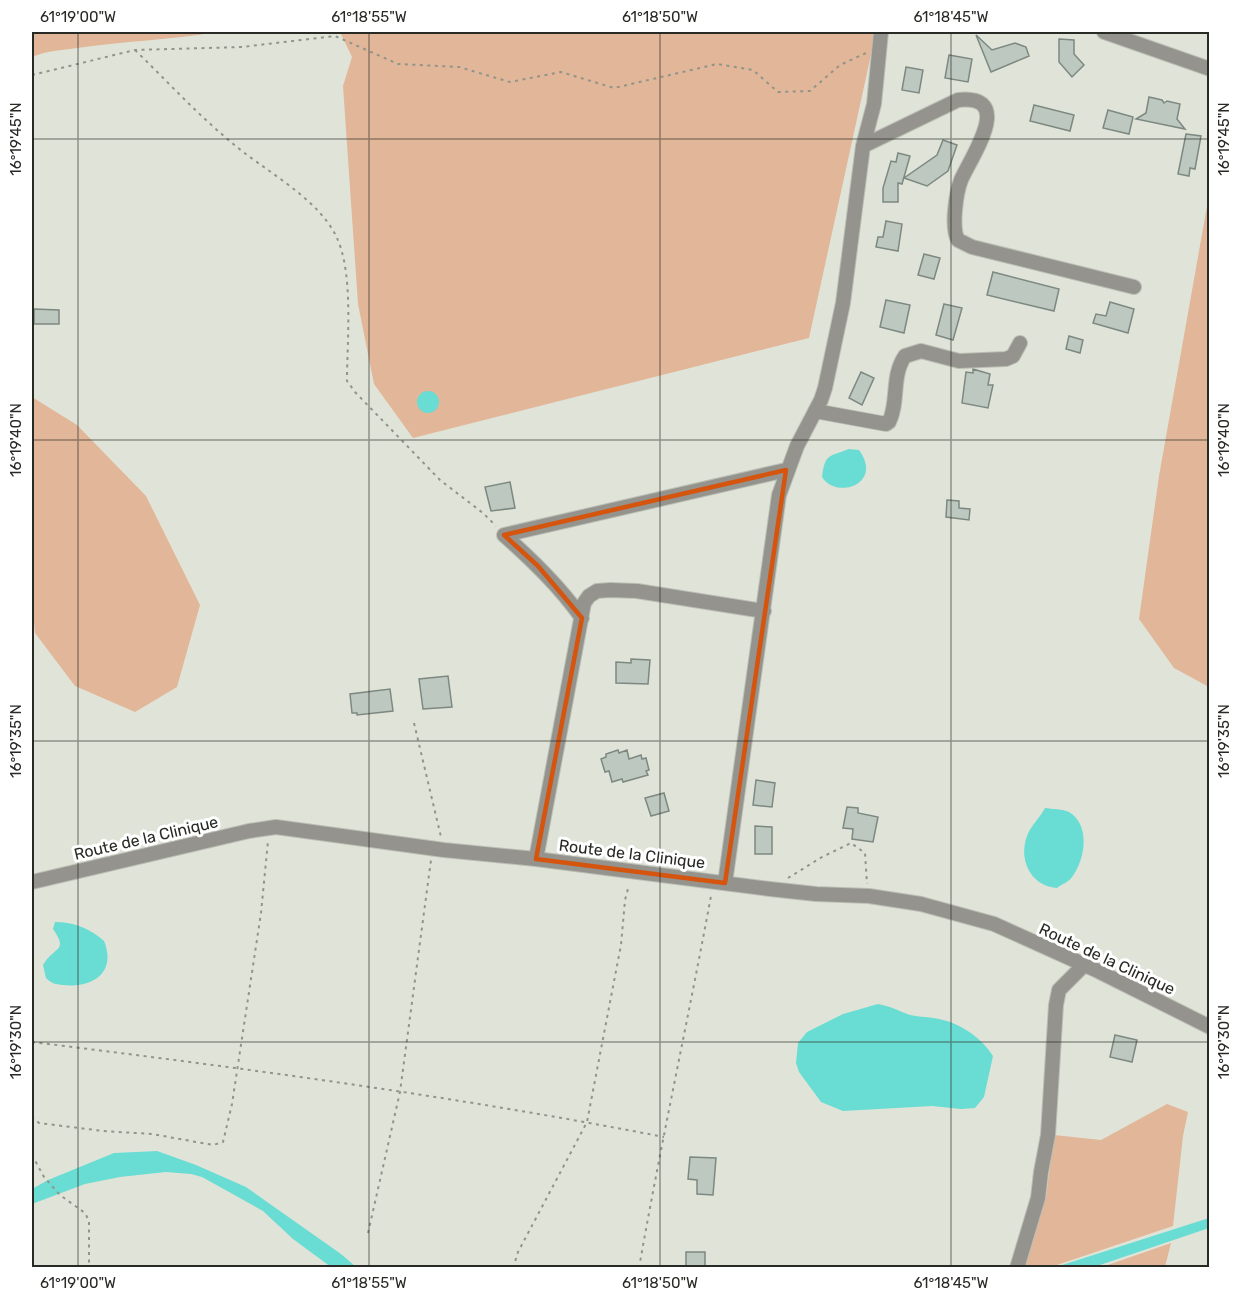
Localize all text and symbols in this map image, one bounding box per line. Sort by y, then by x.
text: 61°19'00"W [40,8,116,26]
text: 61°18'55"W [331,8,407,26]
text: 61°18'50"W [622,8,698,26]
text: 61°18'45"W [913,8,989,26]
text: 16°19'45"N [7,102,25,176]
text: 16°19'45"N [1215,102,1233,176]
text: 16°19'40"N [7,403,25,477]
text: 16°19'40"N [1215,403,1233,477]
text: 16°19'35"N [7,704,25,778]
text: 16°19'35"N [1215,704,1233,778]
street label: Route de la Clinique [72,812,220,864]
street label: Route de la Clinique [558,836,706,872]
street label: Route de la Clinique [1036,919,1178,999]
text: 16°19'30"N [7,1005,25,1079]
text: 16°19'30"N [1215,1005,1233,1079]
text: 61°19'00"W [40,1274,116,1292]
text: 61°18'55"W [331,1274,407,1292]
text: 61°18'50"W [622,1274,698,1292]
text: 61°18'45"W [913,1274,989,1292]

